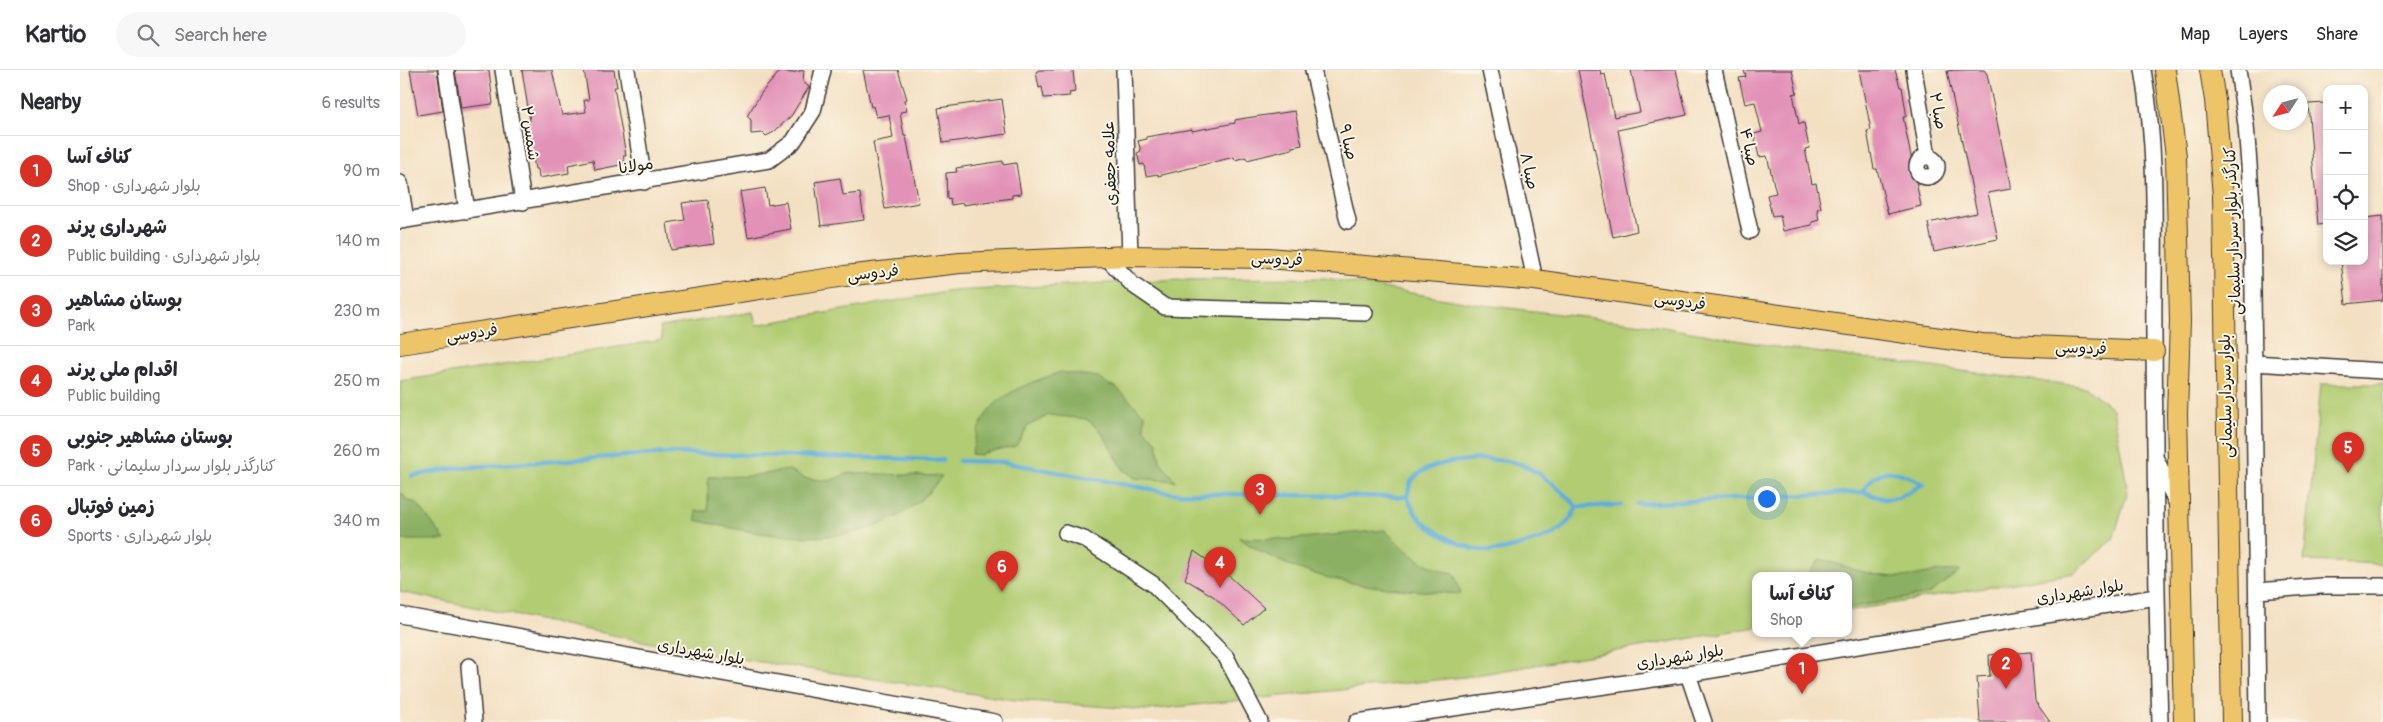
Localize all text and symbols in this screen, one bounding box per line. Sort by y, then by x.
search box [116,12,466,57]
text: Kartio [25,20,86,49]
icon: search [134,21,162,49]
text: Search here [174,23,267,47]
text: Map [2181,23,2210,46]
text: Layers [2238,23,2288,46]
text: Share [2316,23,2358,46]
north arrow [2263,85,2308,130]
map controls [2323,85,2368,265]
button: + [2323,85,2368,130]
text: Nearby [20,89,81,116]
street label: صبا ۲ [1925,91,1951,131]
text: 6 results [322,93,380,113]
street label: شمس ۲ [516,104,544,162]
street label: علامه جعفری [1099,120,1121,206]
street label: صبا ۹ [1334,122,1362,162]
street label: صبا ۴ [1735,126,1763,168]
button: − [2323,130,2368,175]
text: کناف آسا [67,145,132,169]
street label: کنارگذر بلوار سردار سلیمانی [2220,146,2246,316]
street label: صبا ۸ [1515,151,1543,191]
street label: مولانا [617,153,655,179]
text: 1 [33,161,39,181]
text: 90 m [343,161,380,181]
button: locate [2323,175,2368,220]
text: Shop · بلوار شهرداری [67,176,201,196]
text: شهرداری پرند [67,215,167,239]
button: layers [2323,220,2368,265]
text: 2 [32,231,40,251]
text: 140 m [336,231,380,251]
text: Public building · بلوار شهرداری [67,246,261,266]
street label: فردوسی [1251,248,1303,270]
street label: فردوسی [846,260,900,286]
street label: فردوسی [1653,287,1707,315]
text: بوستان مشاهیر [67,288,182,312]
text: 3 [32,301,40,321]
text: 230 m [334,301,380,321]
text: Park [67,316,95,336]
street label: فردوسی [445,319,499,347]
street label: بلوار سردار سلیمانی [2215,334,2237,458]
street label: فردوسی [2055,337,2107,359]
text: اقدام ملی پرند [67,358,178,382]
text: 4 [31,371,41,391]
text: 250 m [334,371,380,391]
text: Public building [67,386,160,406]
text: بوستان مشاهیر جنوبی [67,425,233,449]
pin: 5 [2332,432,2364,473]
text: 5 [32,441,40,461]
text: 260 m [333,441,380,461]
text: Park · کنارگذر بلوار سردار سلیمانی [67,456,276,476]
pin: 3 [1244,474,1276,515]
your location [1754,486,1780,512]
text: زمین فوتبال [67,495,154,519]
text: 6 [31,511,41,531]
text: 340 m [333,511,380,531]
text: Sports · بلوار شهرداری [67,526,212,546]
pin: 4 [1204,547,1236,588]
pin: 6 [986,551,1018,592]
popup [1752,572,1852,637]
street label: بلوار شهرداری [2035,575,2125,609]
text: کناف آسا [1770,582,1834,606]
text: Shop [1770,610,1803,630]
street label: بلوار شهرداری [656,634,746,670]
street label: بلوار شهرداری [1635,640,1725,674]
pin: 2 [1990,648,2022,689]
pin: 1 [1786,653,1818,694]

